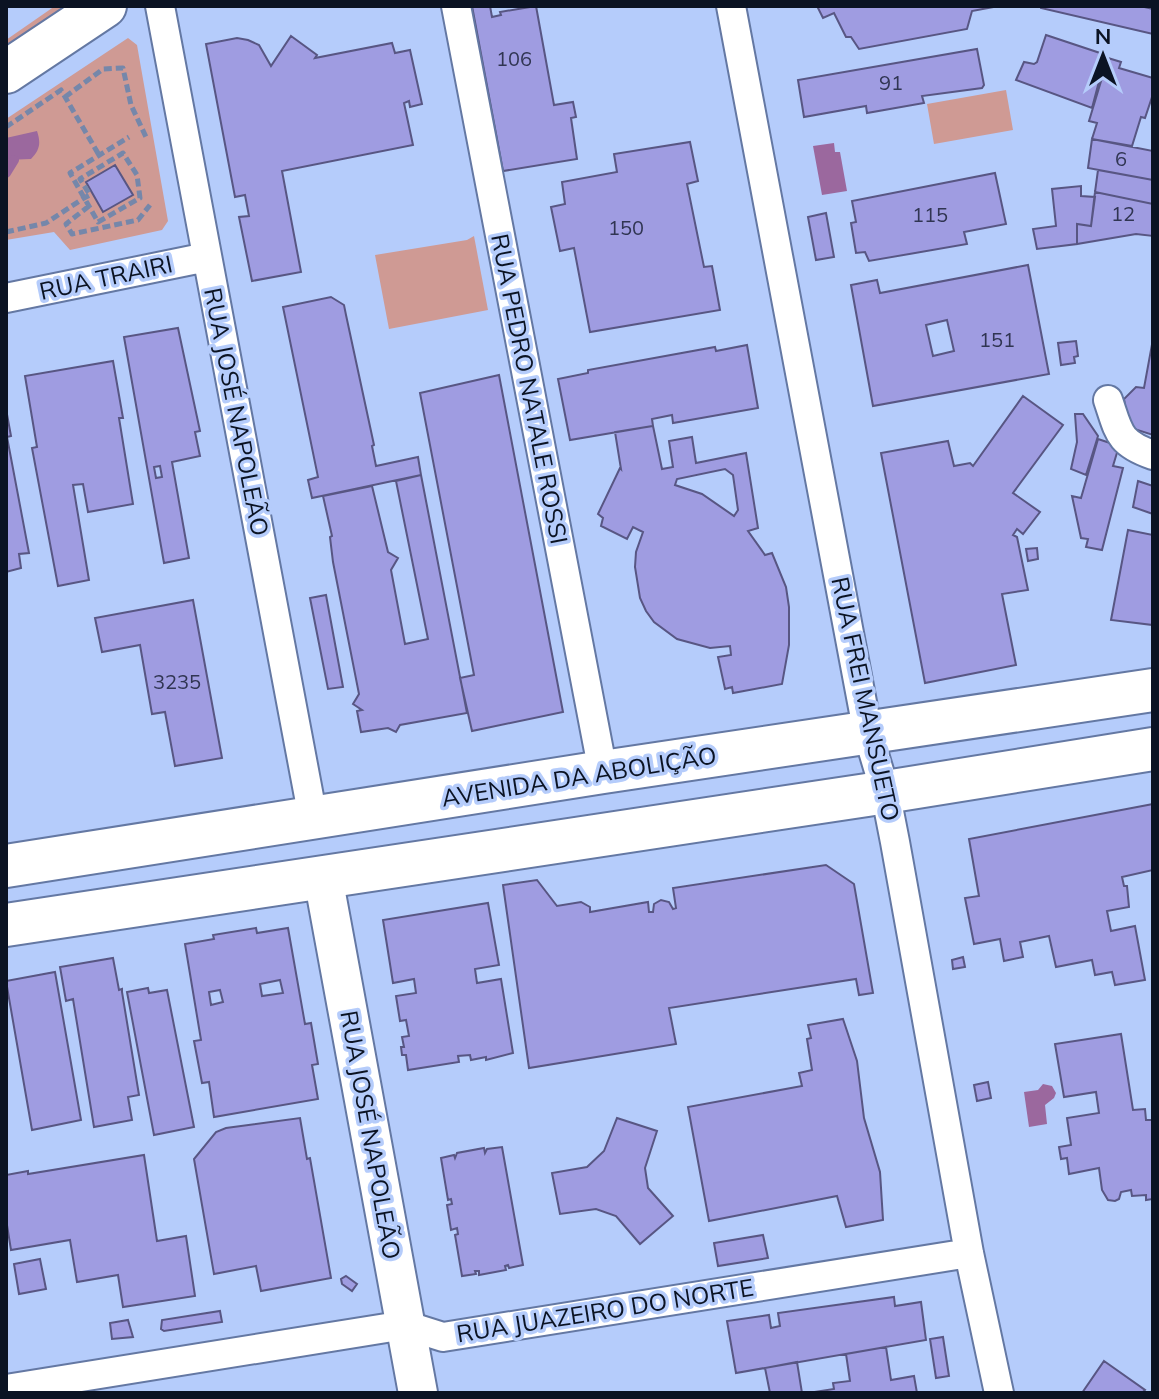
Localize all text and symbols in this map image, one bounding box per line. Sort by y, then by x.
north arrow [1063,16,1143,96]
text: N [1095,22,1111,50]
house number: 106 [496,46,532,71]
house number: 91 [879,70,903,95]
house number: 6 [1115,146,1127,171]
house number: 12 [1111,201,1135,226]
house number: 115 [912,202,948,227]
house number: 150 [608,215,644,240]
street label: RUA PEDRO NATALE ROSSI [485,231,575,547]
street label: RUA TRAIRI [36,248,175,306]
street label: RUA JOSÉ NAPOLEÃO [198,285,276,538]
house number: 151 [979,327,1015,352]
street label: RUA FREI MANSUETO [825,574,907,824]
house number: 3235 [153,669,201,694]
street label: AVENIDA DA ABOLIÇÃO [439,739,719,813]
street label: RUA JOSÉ NAPOLEÃO [334,1008,408,1261]
street label: RUA JUAZEIRO DO NORTE [454,1272,756,1348]

